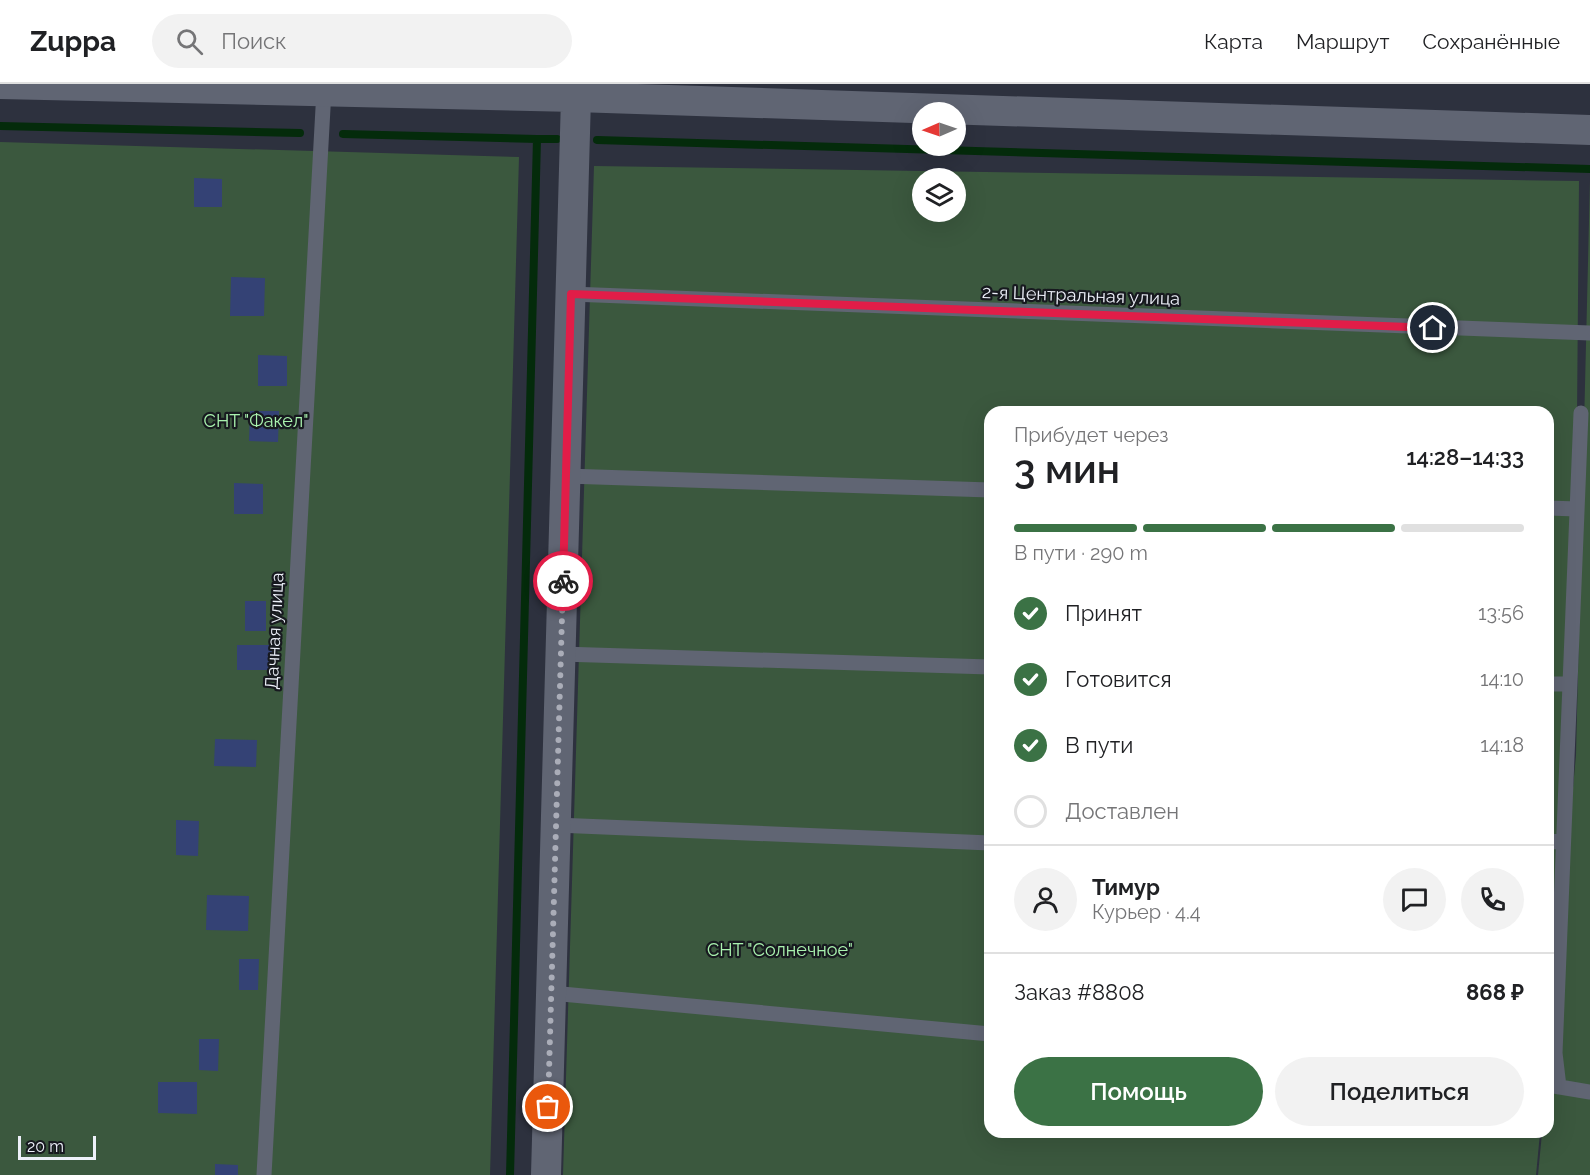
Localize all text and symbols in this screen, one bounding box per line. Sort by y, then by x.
search box [152,14,572,68]
text: Zuppa [30,25,116,58]
icon: search [173,25,206,58]
text: Поиск [221,28,287,54]
text: Карта [1204,29,1263,54]
text: Маршрут [1296,29,1389,54]
text: Сохранённые [1422,29,1560,54]
north arrow [912,102,966,156]
map controls [912,102,966,222]
button: layers [912,168,966,222]
street label: 2-я Центральная улица [982,281,1180,309]
pin [1407,302,1458,353]
icon: home [1416,311,1449,344]
park label: СНТ "Факел" [204,410,308,431]
text: Прибудет через [1014,423,1168,447]
text: 14:28–14:33 [1406,444,1524,470]
text: 3 мин [1014,446,1120,492]
text: В пути · 290 m [1014,541,1148,565]
courier [533,551,593,611]
icon: bike [547,565,580,598]
street label: Дачная улица [260,572,288,690]
icon: check [1014,597,1047,630]
text: Принят [1065,600,1142,626]
text: 13:56 [1478,601,1524,625]
icon: check [1014,663,1047,696]
text: Готовится [1065,666,1172,692]
text: 14:10 [1480,667,1524,691]
icon: check [1014,729,1047,762]
text: В пути [1065,732,1133,758]
text: 14:18 [1480,733,1524,757]
text: Доставлен [1065,798,1179,824]
button: person [1014,868,1077,931]
button: chat [1383,868,1446,931]
button: phone [1461,868,1524,931]
text: Тимур [1092,874,1160,900]
text: Курьер · 4.4 [1092,900,1201,924]
park label: СНТ "Солнечное" [707,939,853,960]
text: Заказ #8808 [1014,979,1145,1005]
text: 868 ₽ [1466,979,1524,1005]
button: Помощь [1014,1057,1263,1126]
button: Поделиться [1275,1057,1524,1126]
pin [522,1081,573,1132]
icon: bag [531,1090,564,1123]
scale bar [18,1133,96,1160]
text: 20 m [27,1137,64,1156]

